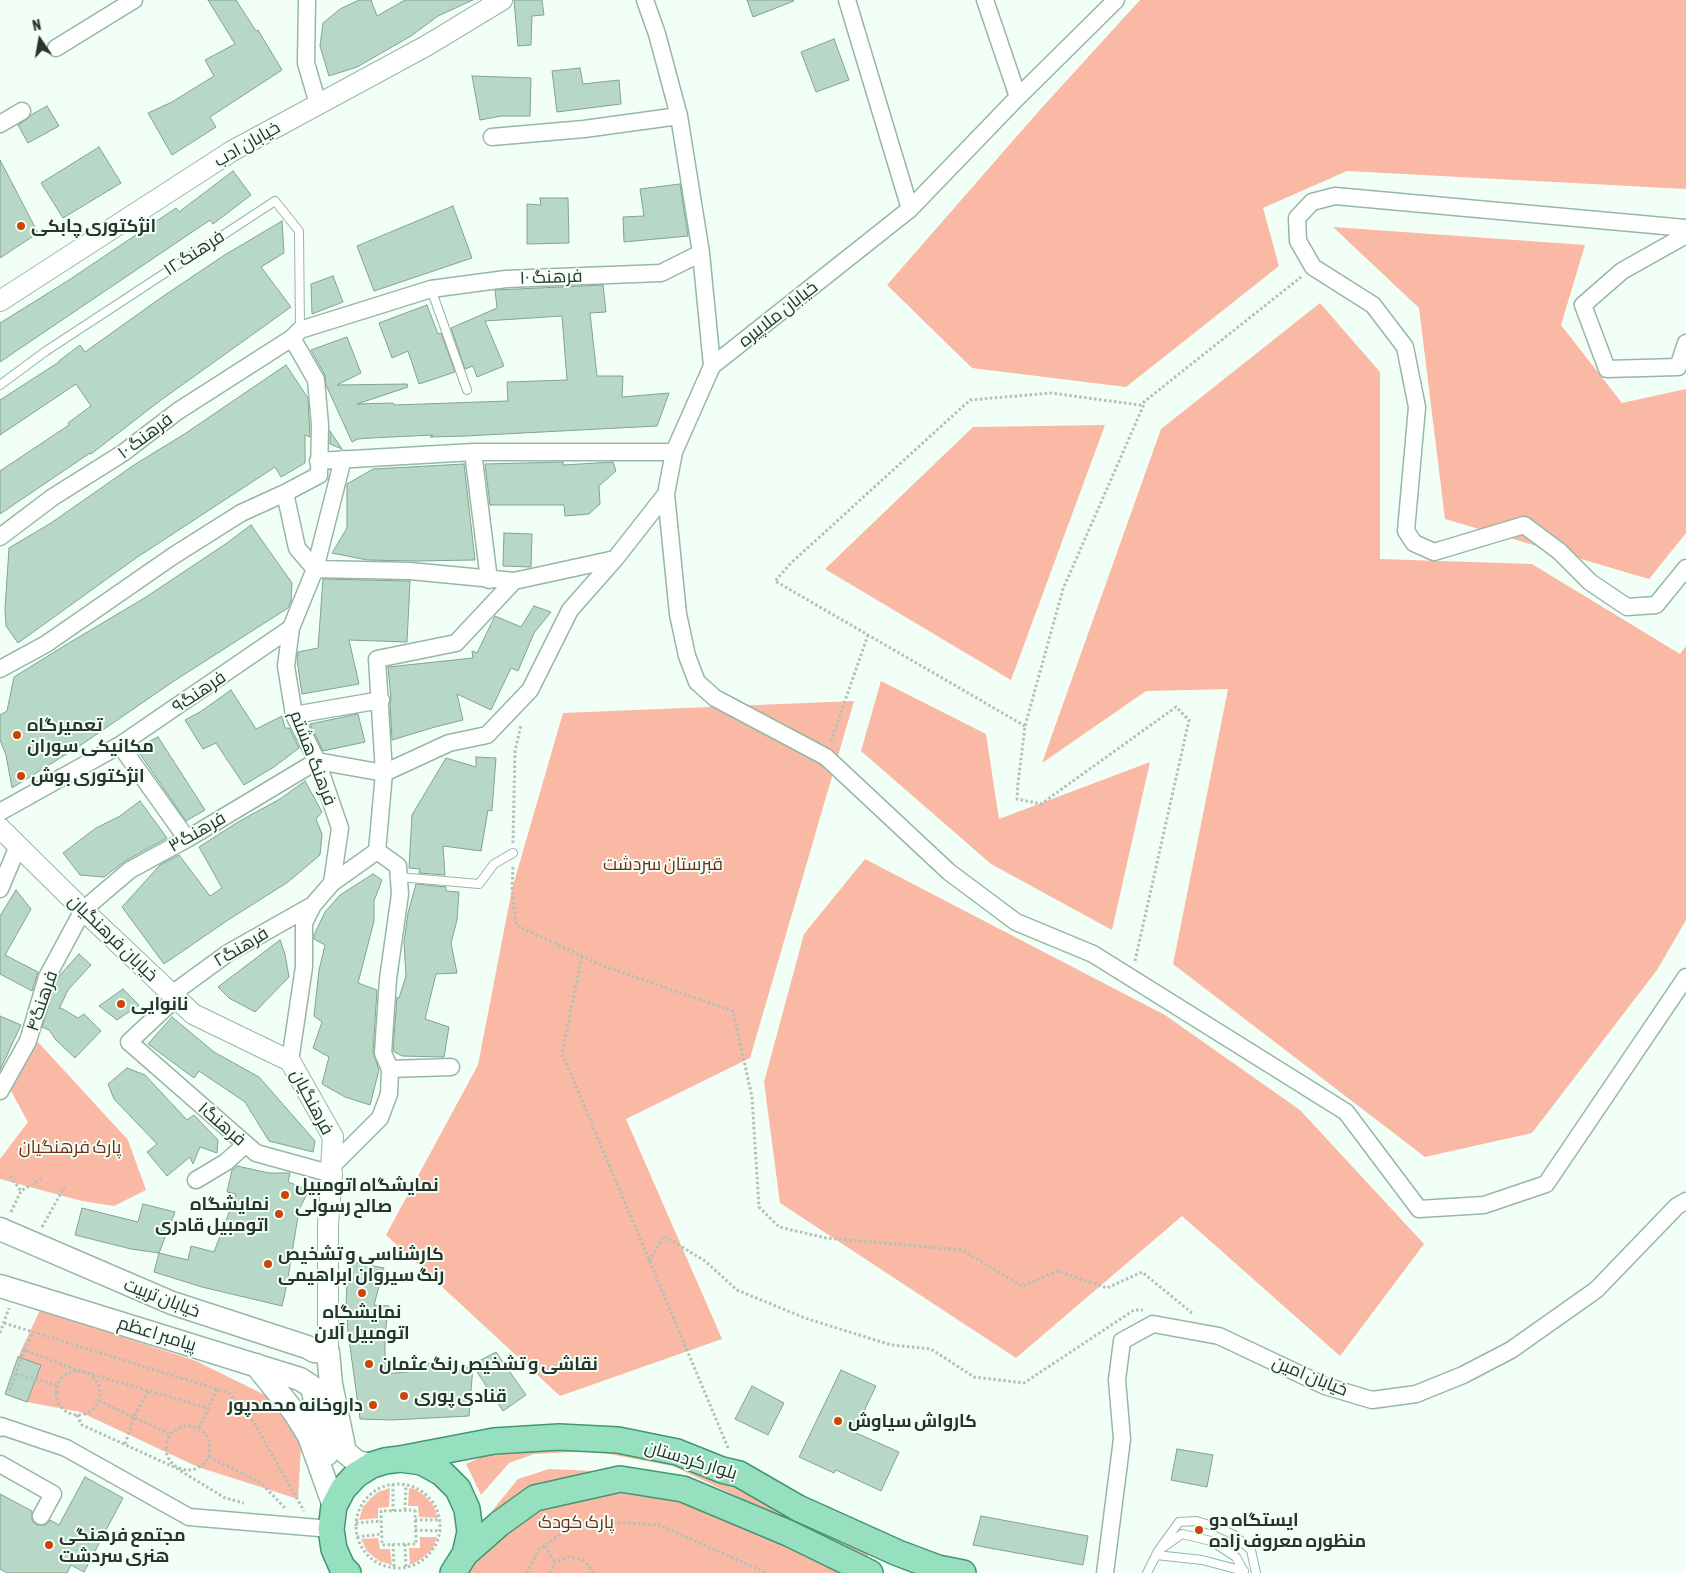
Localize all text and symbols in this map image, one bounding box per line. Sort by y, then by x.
north arrow [15,15,65,65]
text: N [31,17,43,34]
street label: خیابان ادب [210,116,284,172]
place label: انژکتوری چابکی [31,215,156,237]
marker: انژکتوری چابکی [15,220,27,232]
street label: فرهنگ ۱۲ [160,225,228,281]
street label: فرهنگ ۱۰ [519,265,583,289]
street label: خیابان ملاپیره [734,276,822,352]
street label: فرهنگ ۱۰ [113,408,177,464]
street label: فرهنگ۹ [168,666,230,718]
street label: فرهنگ هشتم [285,707,341,809]
place label: تعمیرگاه مکانیکی سوران [27,714,154,756]
marker: تعمیرگاه مکانیکی سوران [11,729,23,741]
place label: انژکتوری بوش [31,765,145,787]
marker: انژکتوری بوش [15,770,27,782]
street label: فرهنگ۳ [164,807,230,857]
park label: قبرستان سردشت [603,853,723,875]
street label: خیابان فرهنگیان [64,890,162,986]
street label: فرهنگ۲ [210,922,272,972]
street label: فرهنگ۴ [22,968,62,1034]
place label: نانوایی [131,993,188,1015]
marker: نانوایی [115,998,127,1010]
street label: فرهنگیان [286,1065,338,1139]
street label: فرهنگ۱ [194,1097,250,1151]
park label: پارک فرهنگیان [19,1136,121,1158]
place label: نمایشگاه اتومبیل صالح رسولی [295,1174,439,1216]
marker: نمایشگاه اتومبیل صالح رسولی [279,1189,291,1201]
place label: نمایشگاه اتومبیل قادری [155,1193,269,1236]
marker: نمایشگاه اتومبیل قادری [273,1208,285,1220]
place label: کارشناسی و تشخیص رنگ سیروان ابراهیمی [278,1243,444,1286]
marker: کارشناسی و تشخیص رنگ سیروان ابراهیمی [262,1258,274,1270]
street label: خیابان تربیت [121,1274,203,1322]
marker: نمایشگاه اتومبیل آلان [356,1287,368,1299]
place label: نمایشگاه اتومبیل آلان [314,1301,410,1344]
street label: پیامبر اعظم [115,1312,199,1356]
street label: خیابان امین [1269,1351,1351,1401]
place label: نقاشی و تشخیص رنگ عثمان [379,1353,598,1375]
marker: نقاشی و تشخیص رنگ عثمان [363,1358,375,1370]
place label: قنادی پوری [414,1385,507,1407]
marker: قنادی پوری [398,1390,410,1402]
place label: داروخانه محمدپور [227,1394,363,1416]
marker: داروخانه محمدپور [367,1399,379,1411]
place label: کارواش سیاوش [848,1410,977,1432]
marker: کارواش سیاوش [832,1415,844,1427]
street label: بلوار کردستان [642,1436,740,1484]
place label: ایستگاه دو منظوره معروف زاده [1209,1509,1366,1552]
park label: پارک کودک [538,1511,614,1533]
place label: مجتمع فرهنگی هنری سردشت [59,1524,186,1566]
marker: ایستگاه دو منظوره معروف زاده [1193,1524,1205,1536]
marker: مجتمع فرهنگی هنری سردشت [43,1539,55,1551]

